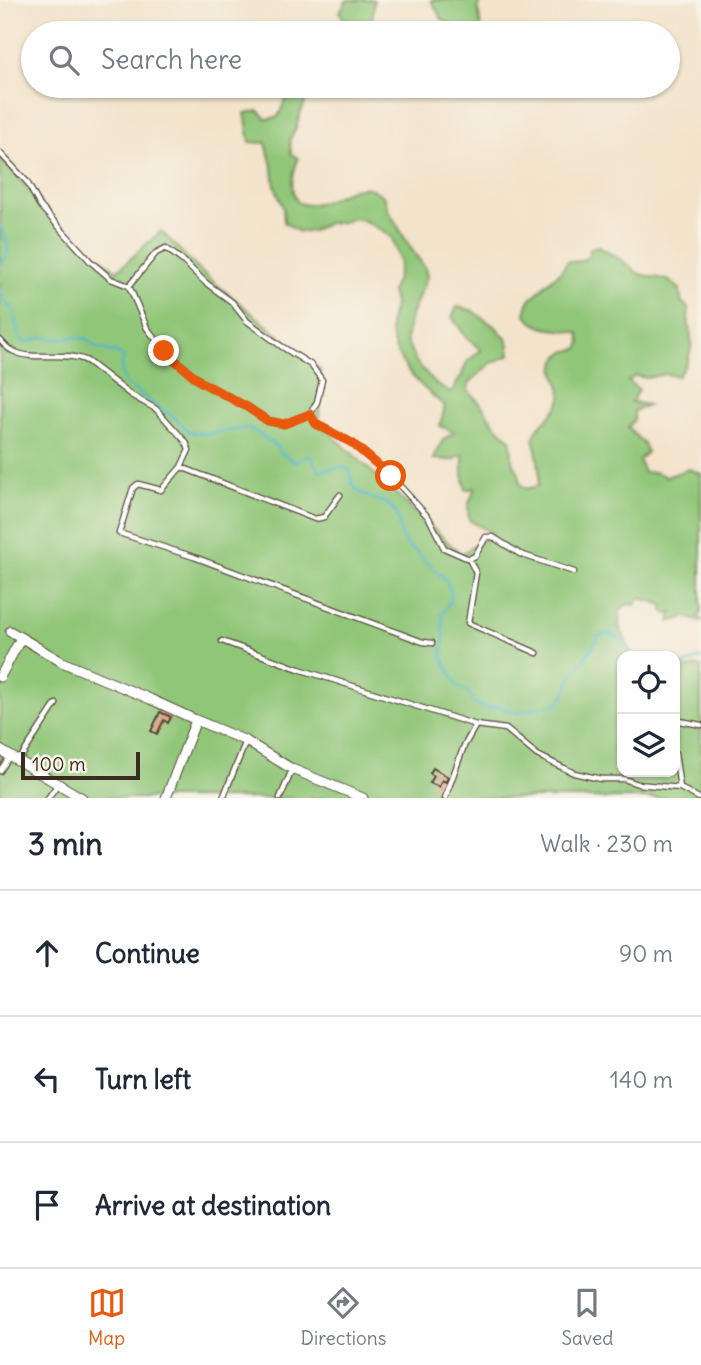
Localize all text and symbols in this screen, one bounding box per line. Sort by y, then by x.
search box [21,21,680,98]
icon: search [45,41,83,79]
text: Search here [101,43,242,76]
route end [148,335,179,366]
route start [375,460,406,491]
map controls [617,651,680,777]
button: locate [617,651,680,714]
button: layers [617,714,680,777]
scale bar [21,749,140,781]
text: 100 m [32,752,86,776]
text: 3 min [28,825,103,863]
text: Walk · 230 m [540,829,673,858]
icon: ahead [28,934,66,972]
text: Continue [95,937,200,970]
text: 90 m [619,939,673,968]
icon: left [28,1060,66,1098]
text: Turn left [95,1063,191,1096]
text: 140 m [610,1065,673,1094]
icon: arrive [28,1186,66,1224]
text: Arrive at destination [95,1189,331,1222]
tab: Map [88,1284,126,1350]
tab: Directions [301,1284,386,1350]
tab: Saved [561,1284,613,1350]

